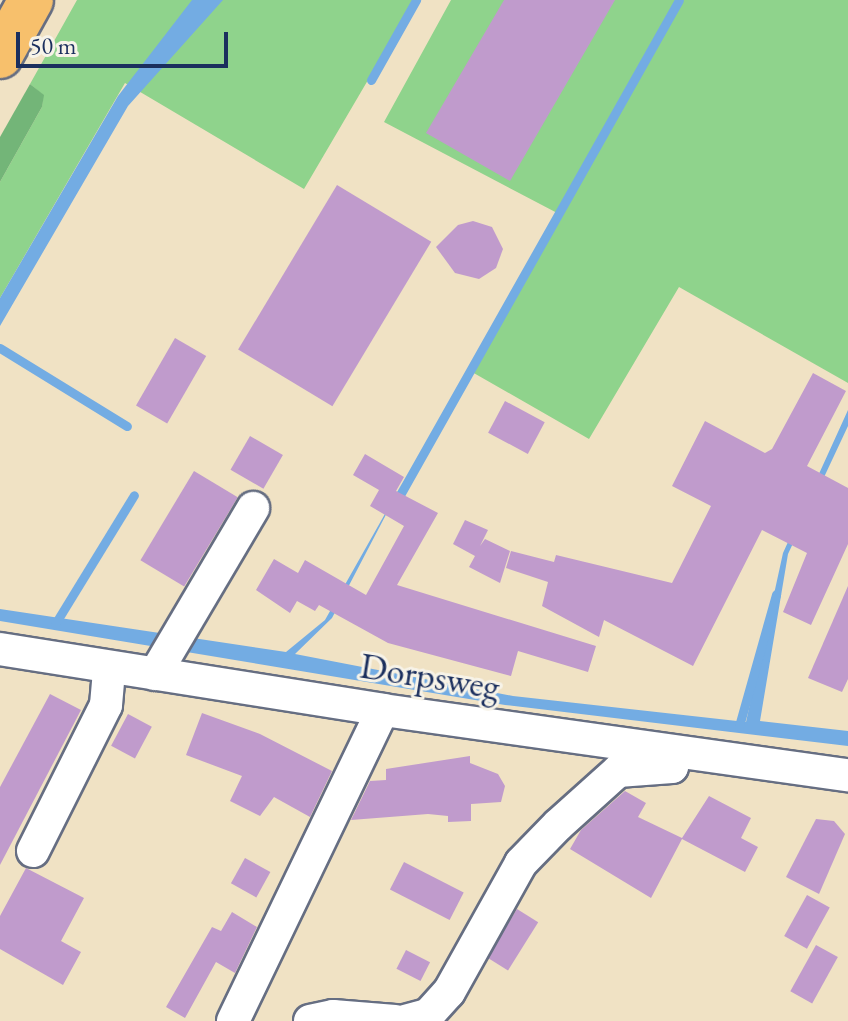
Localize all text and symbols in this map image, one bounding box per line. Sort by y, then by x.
scale bar [20,16,232,66]
text: 50 m [30,30,77,61]
street label: Dorpsweg [357,644,503,708]

